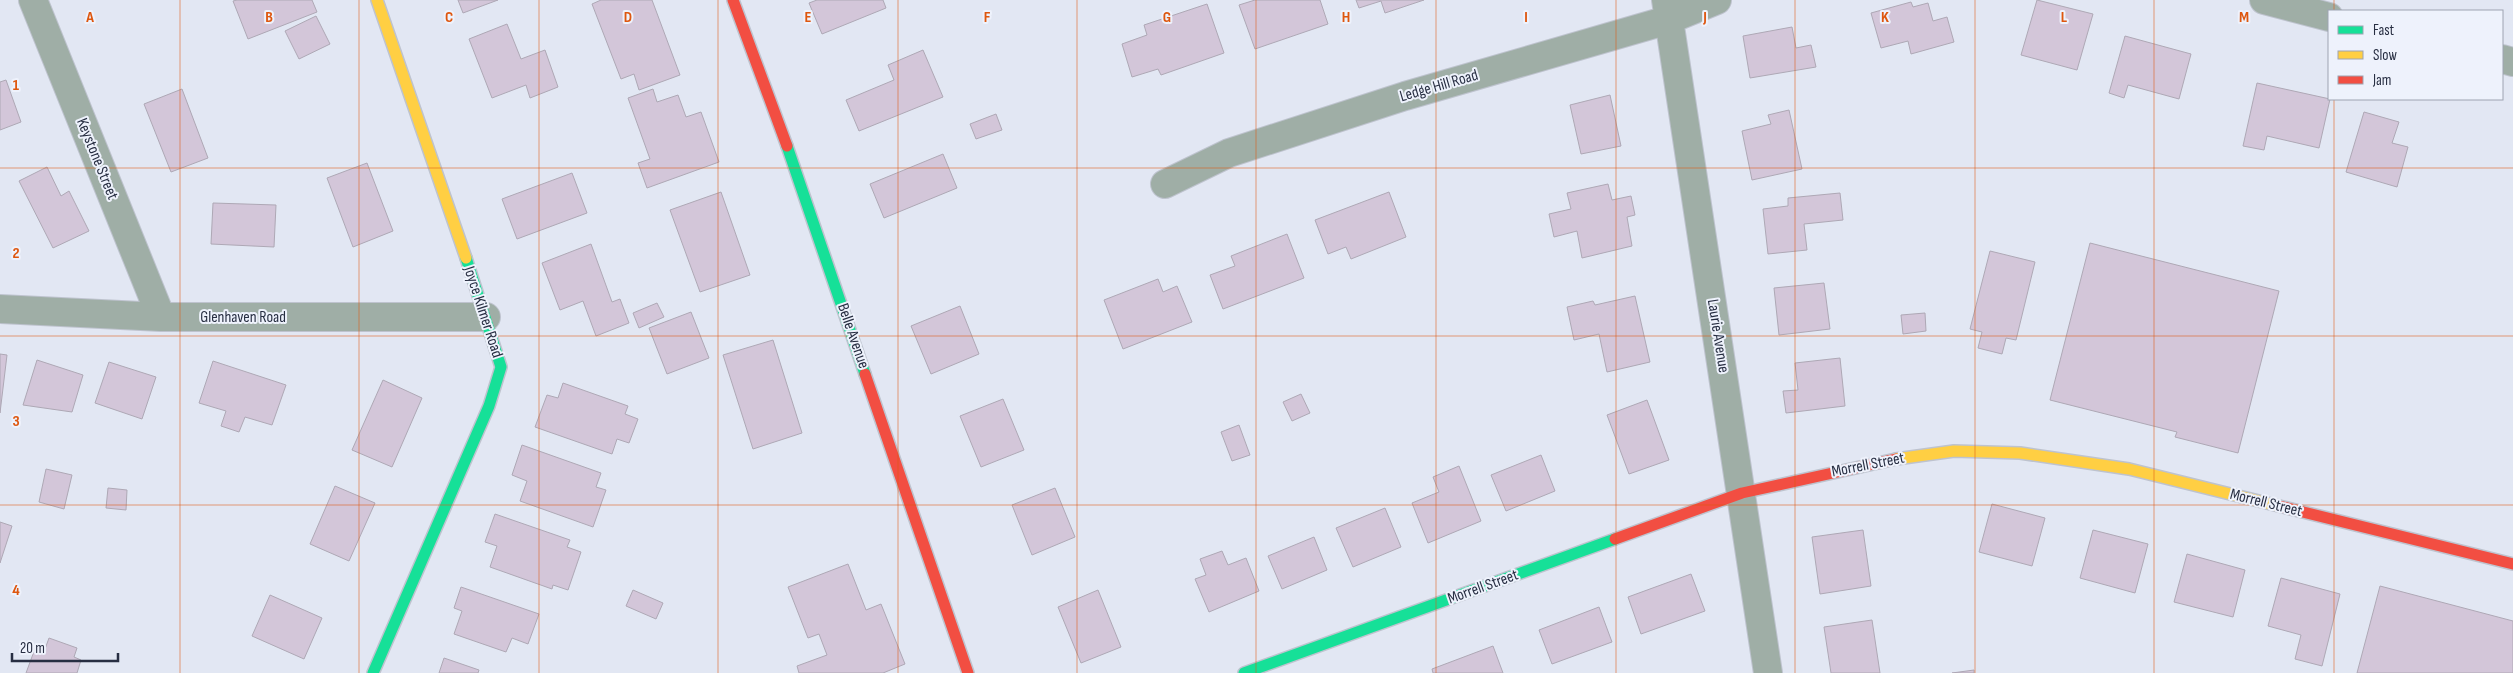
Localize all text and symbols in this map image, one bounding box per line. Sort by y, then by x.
text: A [85,8,94,27]
text: B [265,8,273,27]
text: C [445,8,453,27]
text: D [624,8,632,27]
text: E [805,8,812,27]
text: F [984,8,991,27]
text: G [1163,8,1171,27]
text: H [1342,8,1350,27]
text: I [1524,8,1528,27]
text: J [1702,8,1707,27]
text: K [1881,8,1889,27]
text: L [2061,8,2068,27]
text: M [2239,8,2249,27]
legend [2328,10,2503,100]
text: Fast [2373,21,2395,40]
text: Slow [2373,46,2397,65]
street label: Ledge Hill Road [1398,66,1480,106]
text: Jam [2372,71,2391,90]
text: 1 [13,76,20,95]
street label: Keystone Street [72,115,122,203]
text: 2 [12,244,20,263]
street label: Joyce Kilmer Road [459,263,507,360]
street label: Laurie Avenue [1703,298,1733,374]
street label: Belle Avenue [833,301,873,371]
street label: Glenhaven Road [200,308,286,327]
text: 3 [12,412,20,431]
street label: Morrell Street [1830,449,1906,481]
street label: Morrell Street [2228,485,2304,521]
street label: Morrell Street [1445,565,1521,609]
text: 4 [12,581,20,600]
scale bar [12,630,119,662]
text: 20 m [20,639,45,658]

